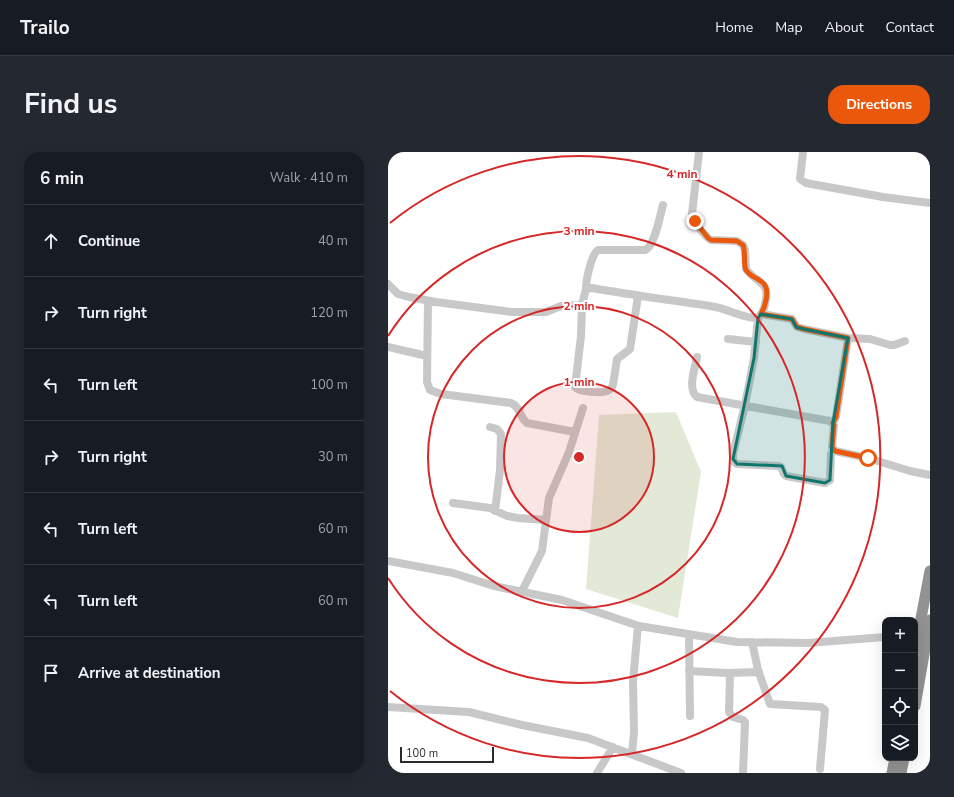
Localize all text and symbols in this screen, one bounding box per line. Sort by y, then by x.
text: Trailo [20,15,70,41]
text: Home [715,18,753,37]
text: Map [775,18,803,37]
text: About [825,18,864,37]
text: Contact [886,18,934,37]
text: Find us [24,85,118,123]
button: Directions [828,85,930,124]
text: 4 min [666,166,698,182]
text: 6 min [40,167,84,190]
text: Walk · 410 m [270,169,348,187]
route end [686,212,704,230]
text: 3 min [563,223,595,239]
icon: ahead [40,230,62,252]
text: Continue [78,231,140,251]
text: 40 m [318,232,348,250]
text: 2 min [563,298,595,314]
icon: right [40,302,62,324]
text: Turn right [78,303,147,323]
text: 120 m [310,304,348,322]
icon: left [40,374,62,396]
text: 1 min [563,374,595,390]
text: Turn left [78,375,137,395]
text: 100 m [310,376,348,394]
icon: right [40,446,62,468]
text: Turn right [78,447,147,467]
text: 30 m [318,448,348,466]
route start [859,449,877,467]
centre of rings [572,450,586,464]
icon: left [40,518,62,540]
text: Turn left [78,519,137,539]
text: 60 m [318,520,348,538]
icon: left [40,590,62,612]
text: Turn left [78,591,137,611]
text: 60 m [318,592,348,610]
map controls [882,617,918,761]
button: + [882,617,918,653]
button: − [882,653,918,689]
icon: arrive [40,662,62,684]
text: Arrive at destination [78,663,221,683]
button: locate [882,689,918,725]
button: layers [882,725,918,761]
scale bar [400,745,494,764]
text: 100 m [406,746,438,761]

